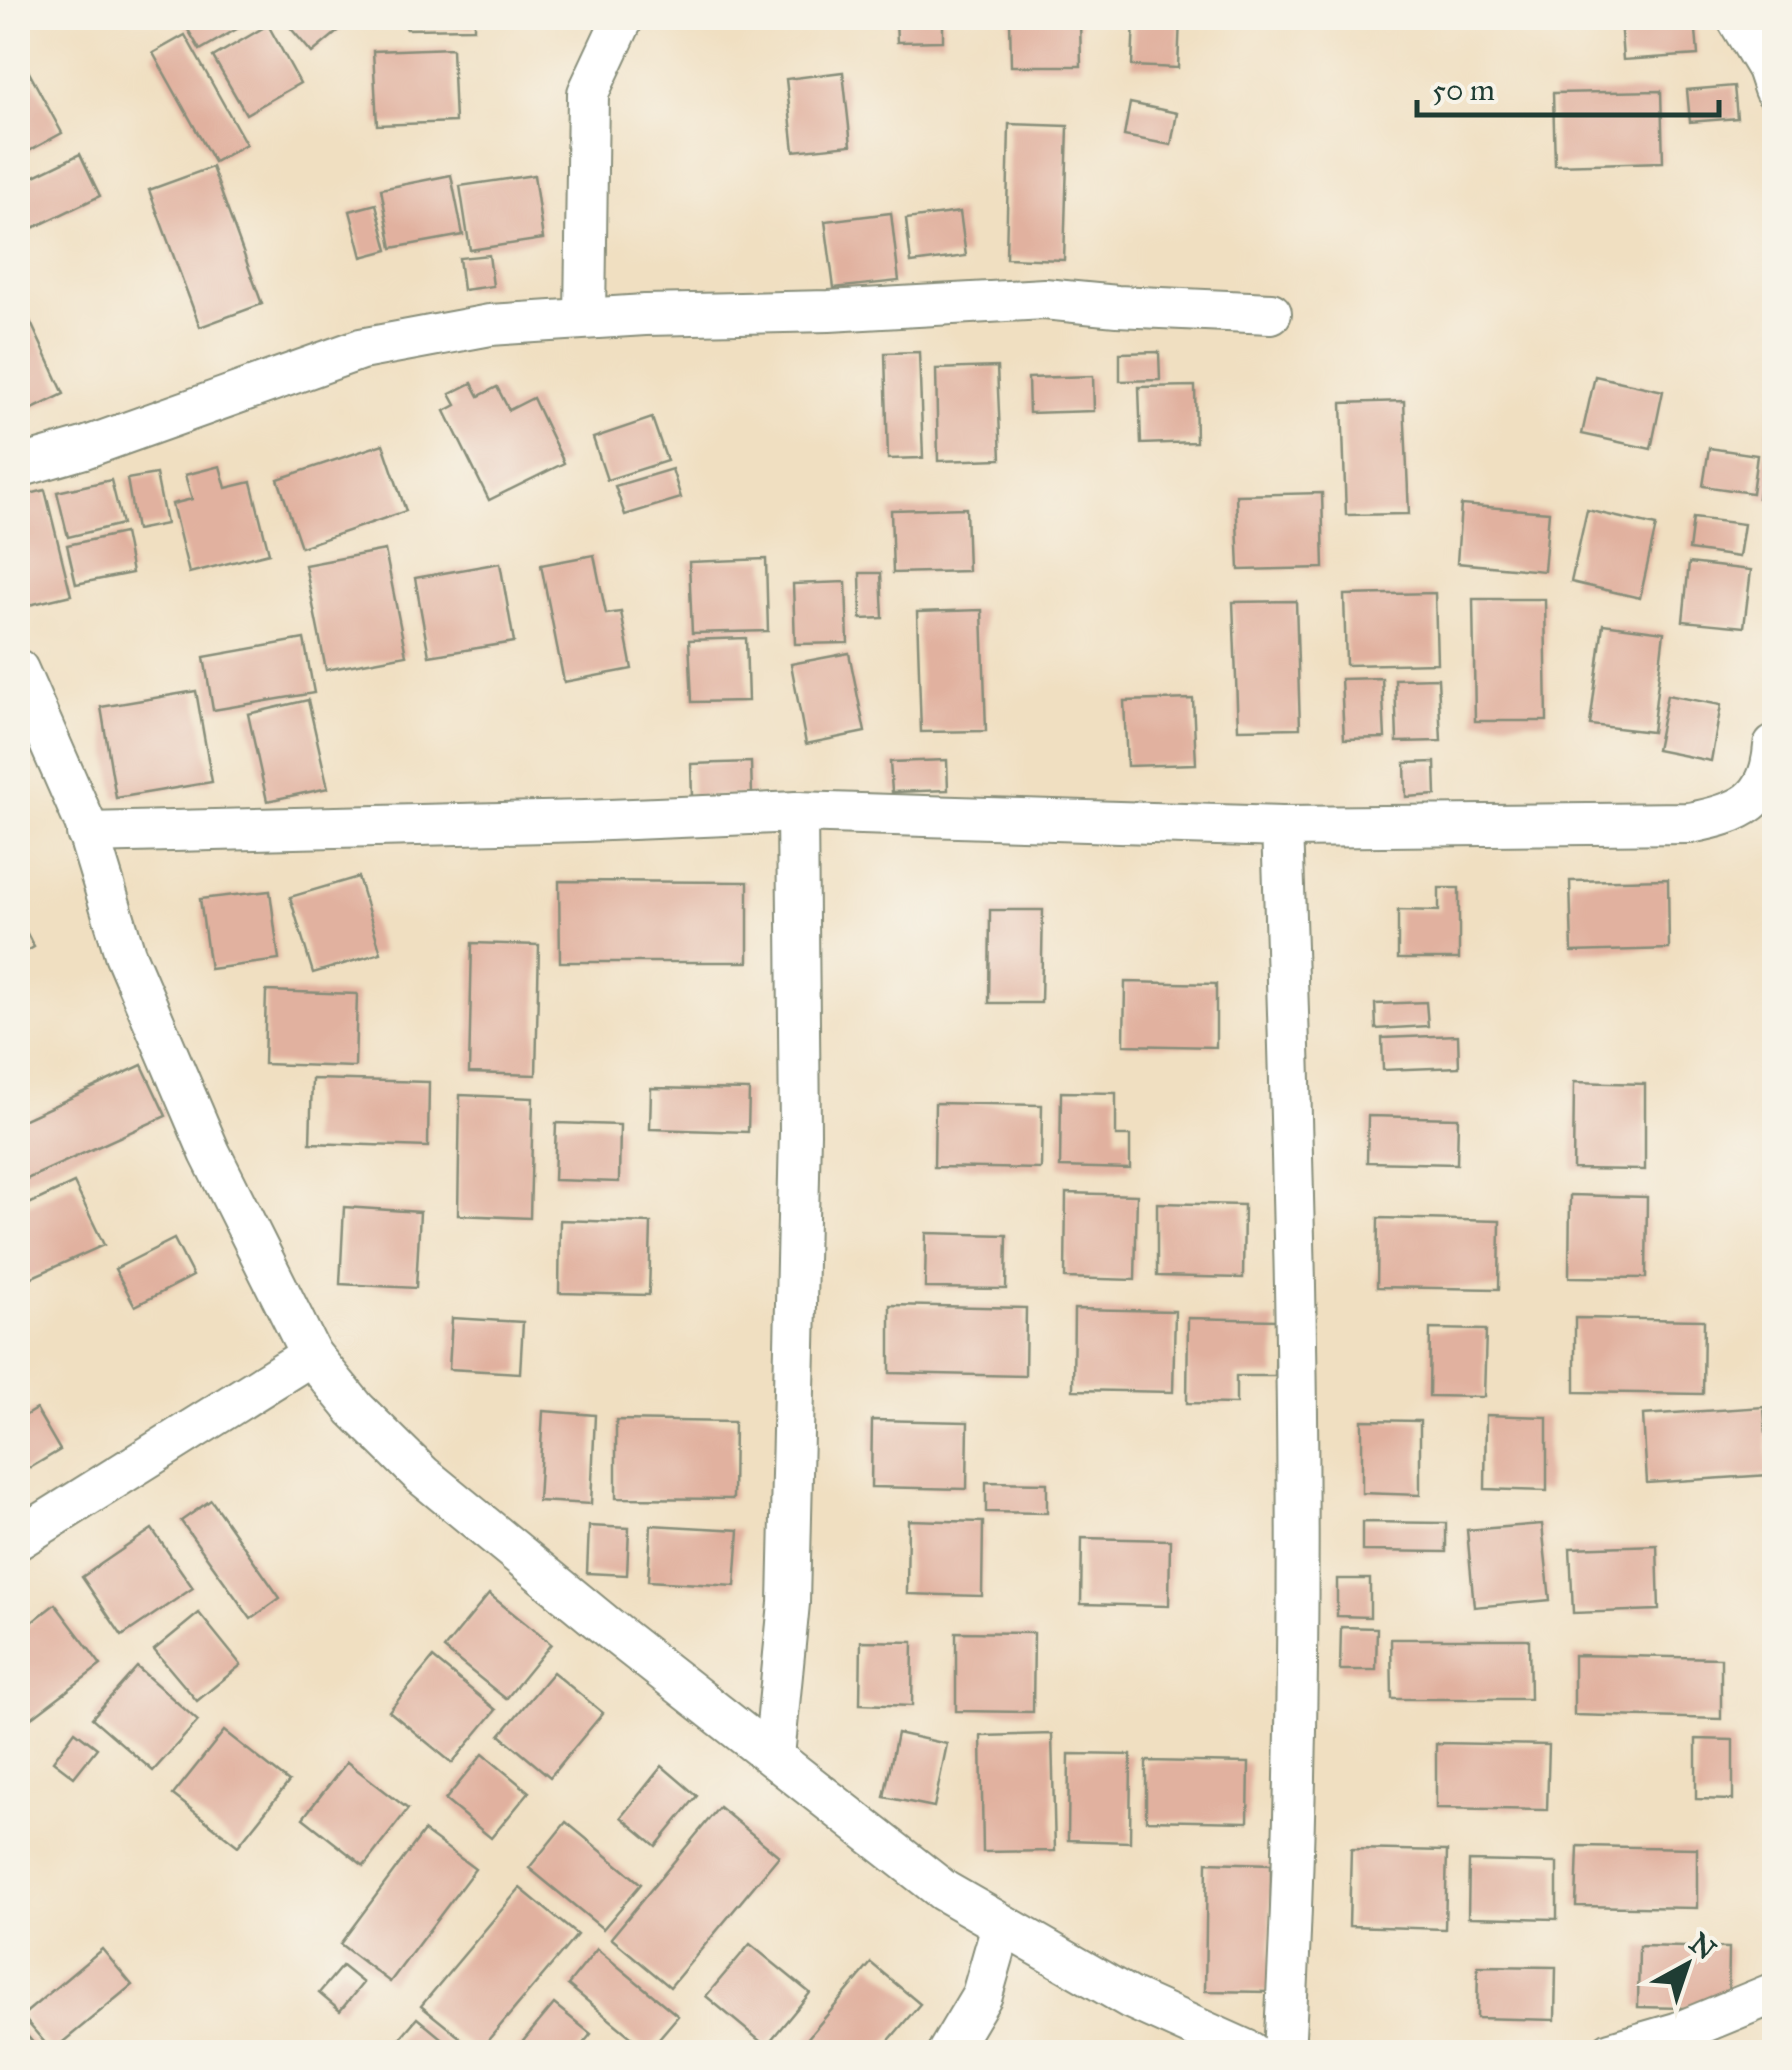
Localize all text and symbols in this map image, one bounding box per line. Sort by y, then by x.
scale bar [1417,55,1720,117]
text: 50 m [1432,72,1495,108]
north arrow [1637,1915,1737,2015]
text: N [1682,1925,1723,1967]

